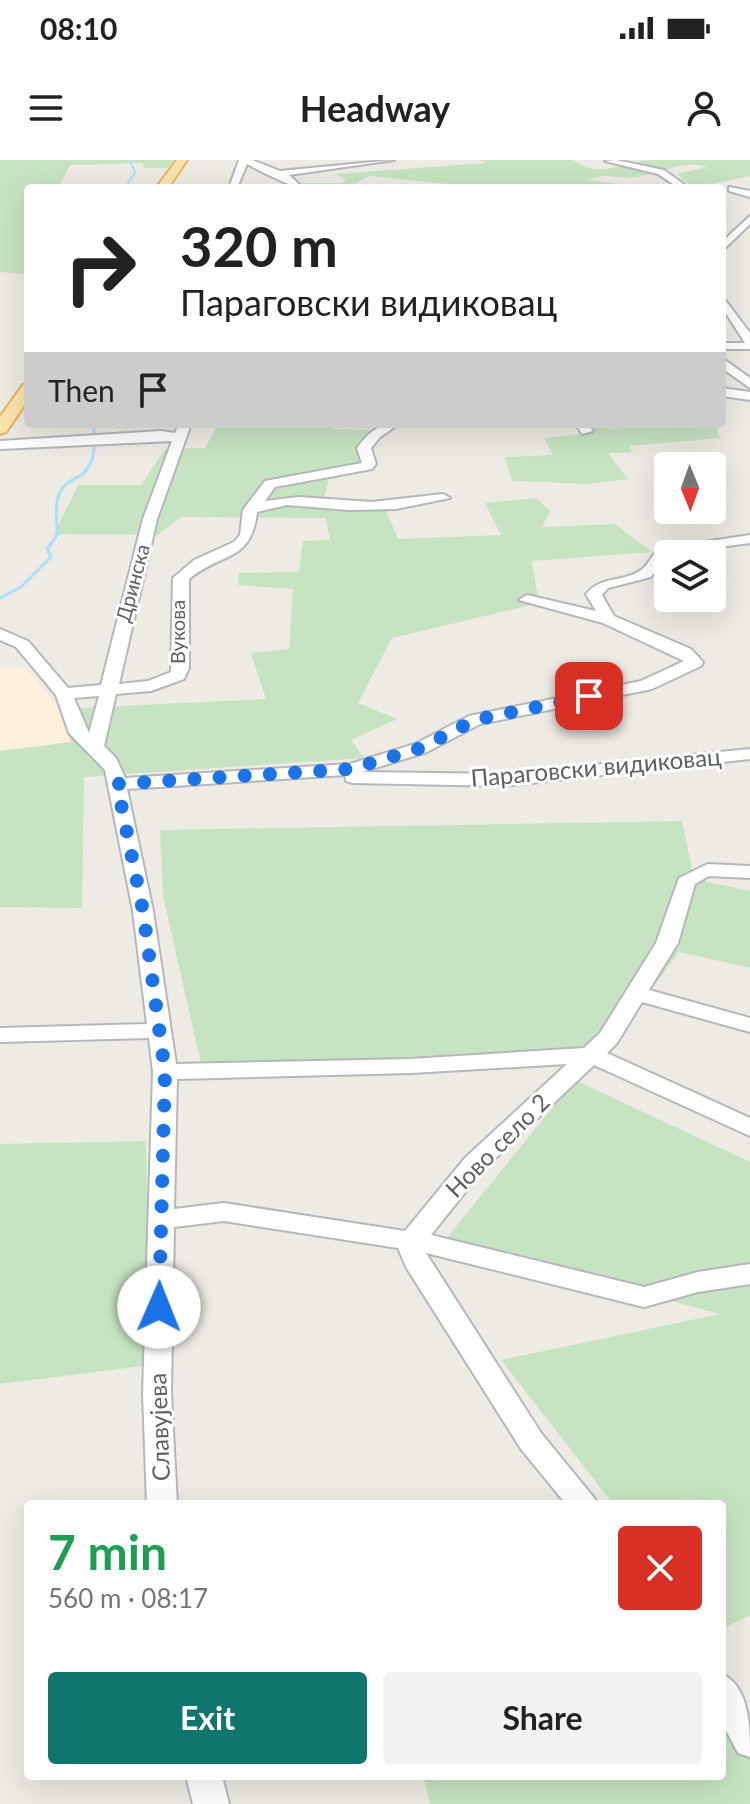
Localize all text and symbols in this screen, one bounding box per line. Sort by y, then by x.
text: 08:10 [40,10,117,46]
icon: menu [24,86,68,130]
text: Headway [300,86,450,130]
icon: person [682,86,726,130]
text: 320 m [180,212,338,279]
icon: right [48,216,152,320]
text: Параговски видиковац [180,280,557,324]
icon: arrive [131,368,175,412]
text: Then [48,372,115,408]
north arrow [654,452,726,524]
map controls [654,452,726,612]
button: layers [654,540,726,612]
street label: Дринска [110,541,154,624]
street label: Вукова [165,600,189,664]
pin [555,662,623,730]
icon: arrive [567,674,611,718]
street label: Параговски видиковац [469,741,723,792]
street label: Ново село 2 [439,1087,555,1203]
position arrow [117,1265,201,1349]
street label: Славујева [142,1372,175,1482]
text: 7 min [48,1523,167,1580]
button: close [618,1526,702,1610]
text: 560 m · 08:17 [48,1582,208,1614]
button: Exit [48,1672,367,1764]
button: Share [383,1672,702,1764]

